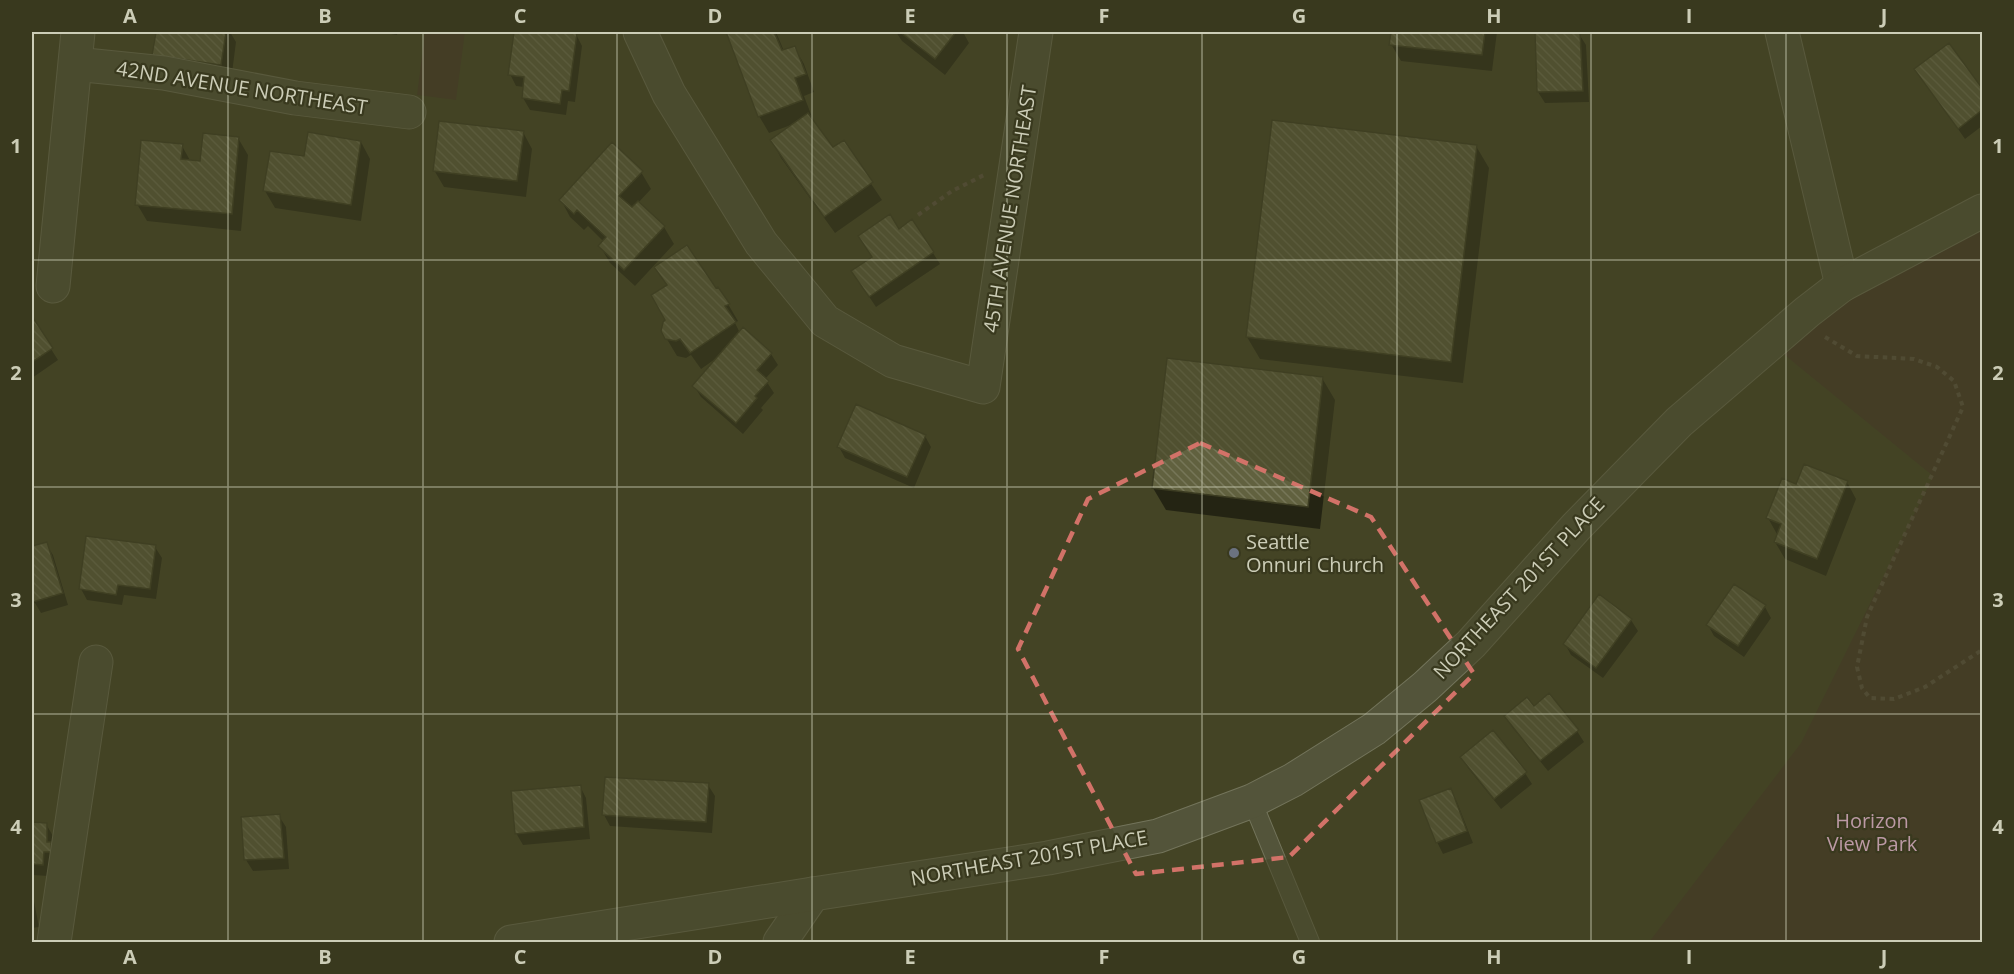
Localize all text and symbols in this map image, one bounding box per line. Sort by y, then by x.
text: A [123,2,137,29]
text: B [318,2,332,29]
text: C [514,2,527,29]
text: D [708,2,722,29]
text: E [904,2,916,29]
text: F [1099,2,1109,29]
text: G [1292,2,1306,29]
text: H [1486,2,1502,29]
text: I [1686,2,1692,29]
text: J [1879,2,1887,29]
street label: 42ND AVENUE NORTHEAST [115,54,369,121]
street label: 45TH AVENUE NORTHEAST [977,83,1042,334]
text: 1 [10,132,22,159]
text: 1 [1992,132,2004,159]
text: 2 [10,359,22,386]
text: 2 [1992,359,2004,386]
street label: NORTHEAST 201ST PLACE [1427,491,1610,685]
place label: Seattle Onnuri Church [1246,528,1384,578]
marker: Seattle Onnuri Church [1227,546,1241,560]
text: 3 [10,586,22,613]
text: 3 [1992,586,2004,613]
park label: Horizon View Park [1827,807,1918,857]
text: 4 [10,813,22,840]
text: 4 [1992,813,2004,840]
street label: NORTHEAST 201ST PLACE [908,823,1149,892]
text: A [123,943,137,970]
text: B [318,943,332,970]
text: C [514,943,527,970]
text: D [708,943,722,970]
text: E [904,943,916,970]
text: F [1099,943,1109,970]
text: G [1292,943,1306,970]
text: H [1486,943,1502,970]
text: I [1686,943,1692,970]
text: J [1879,943,1887,970]

